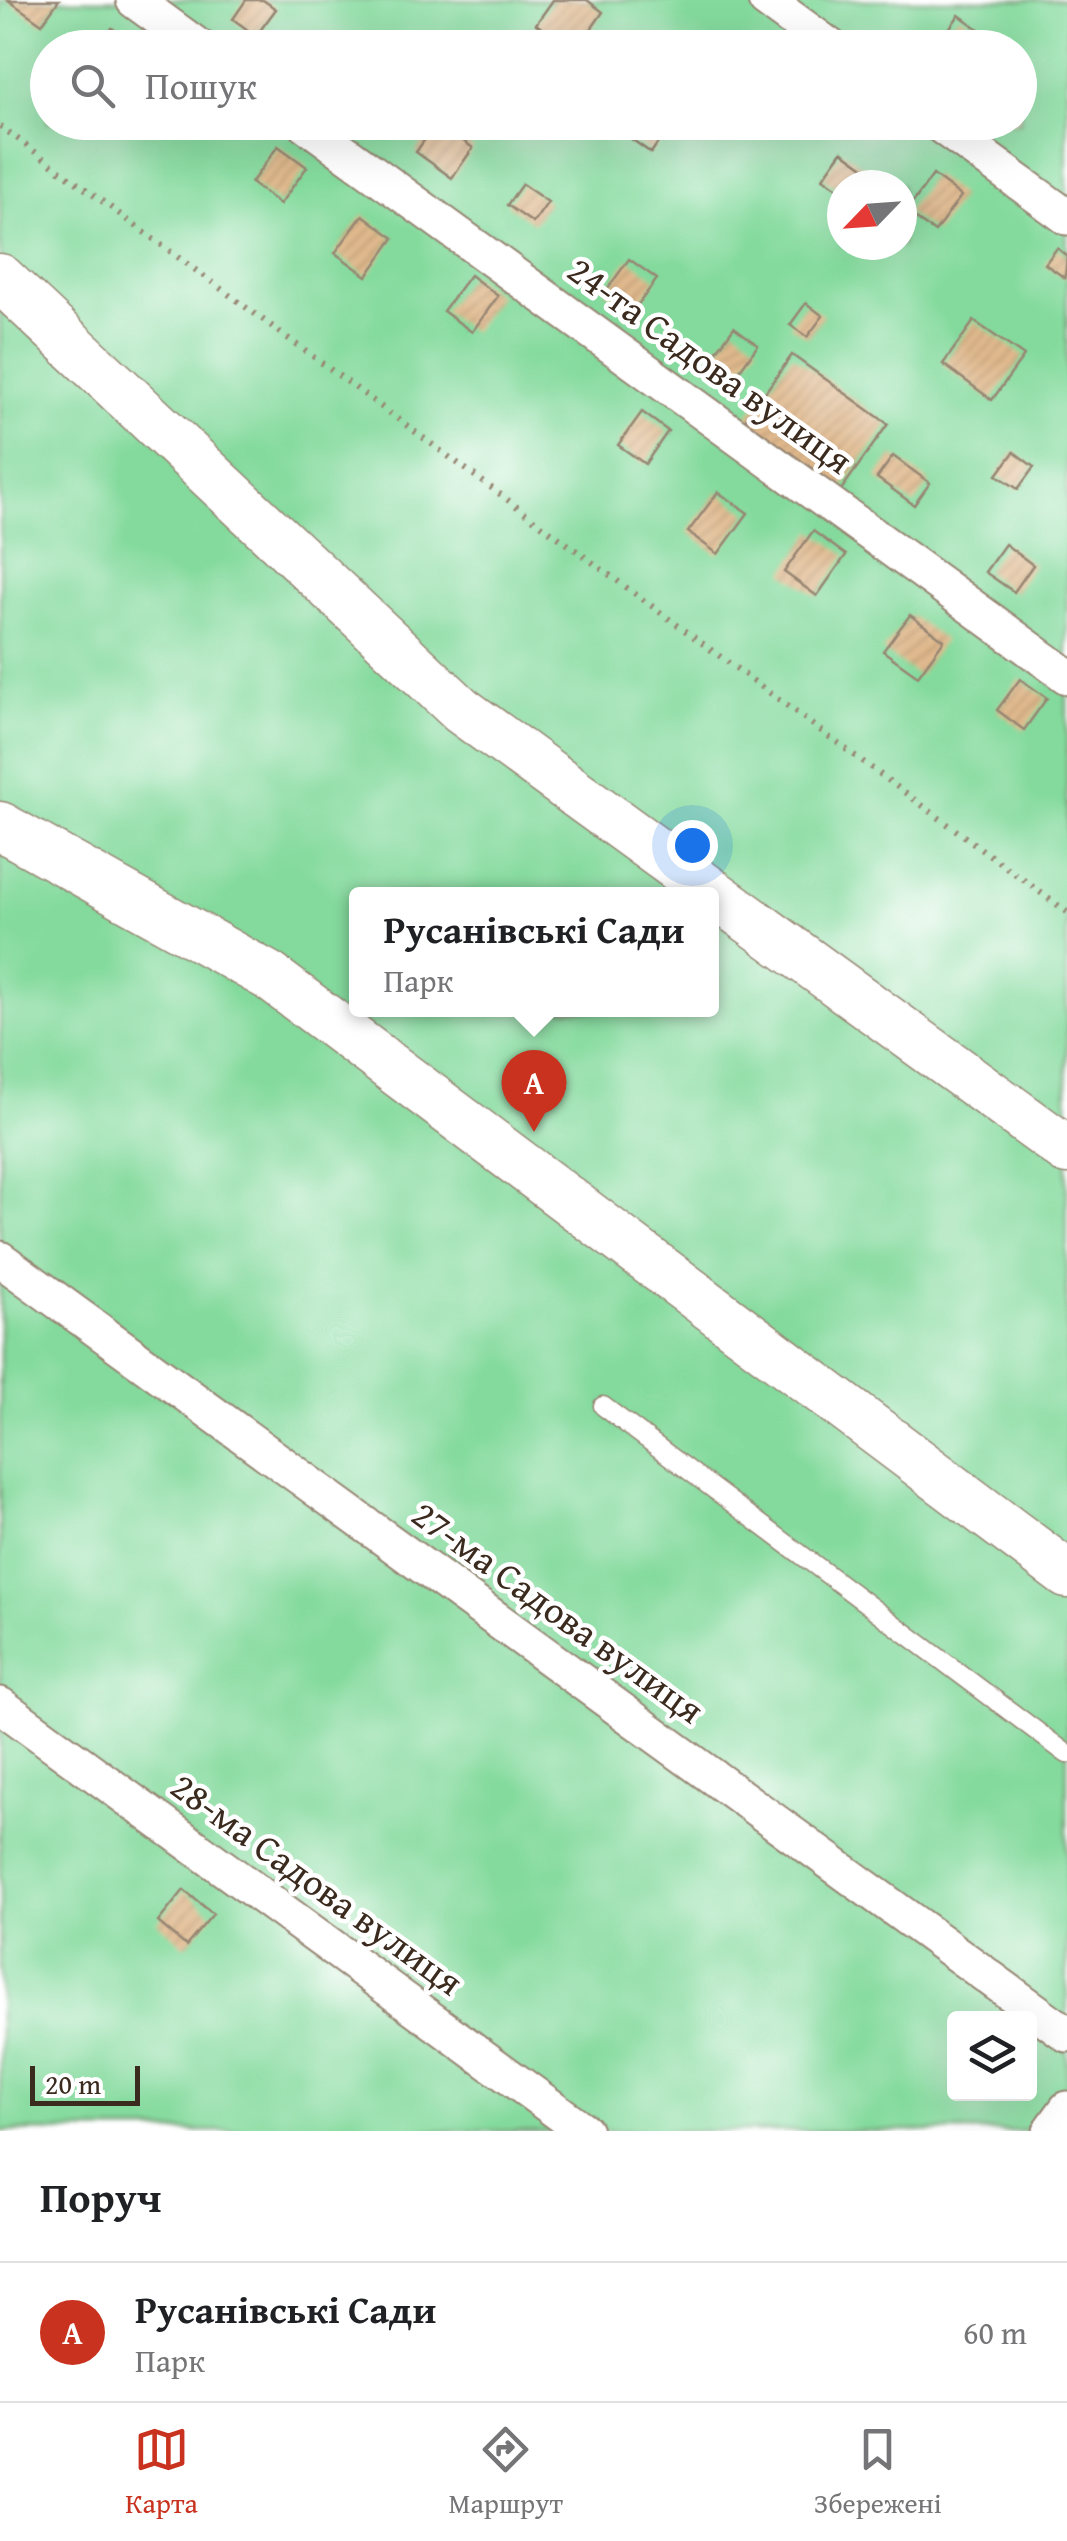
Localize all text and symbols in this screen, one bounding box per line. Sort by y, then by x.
search box [30,30,1037,140]
text: Пошук [145,57,257,113]
icon: search [65,58,120,113]
north arrow [827,170,917,260]
street label: 24-та Садова вулиця [556,241,865,487]
your location [667,820,718,871]
popup [349,887,719,1017]
text: Русанівські Сади [383,901,685,957]
text: Парк [383,957,453,1004]
pin: A [502,1050,566,1132]
street label: 27-ма Садова вулиця [401,1486,716,1736]
street label: 28-ма Садова вулиця [160,1758,475,2008]
map controls [947,2011,1037,2101]
button: layers [947,2011,1037,2101]
scale bar [30,2061,140,2106]
text: 20 m [45,2063,101,2104]
text: Поруч [40,2166,161,2227]
text: Русанівські Сади [135,2281,436,2337]
text: A [62,2309,83,2356]
text: 60 m [963,2309,1027,2356]
text: Парк [135,2337,205,2384]
tab: Карта [125,2422,198,2523]
tab: Маршрут [449,2422,563,2523]
tab: Збережені [814,2422,942,2523]

